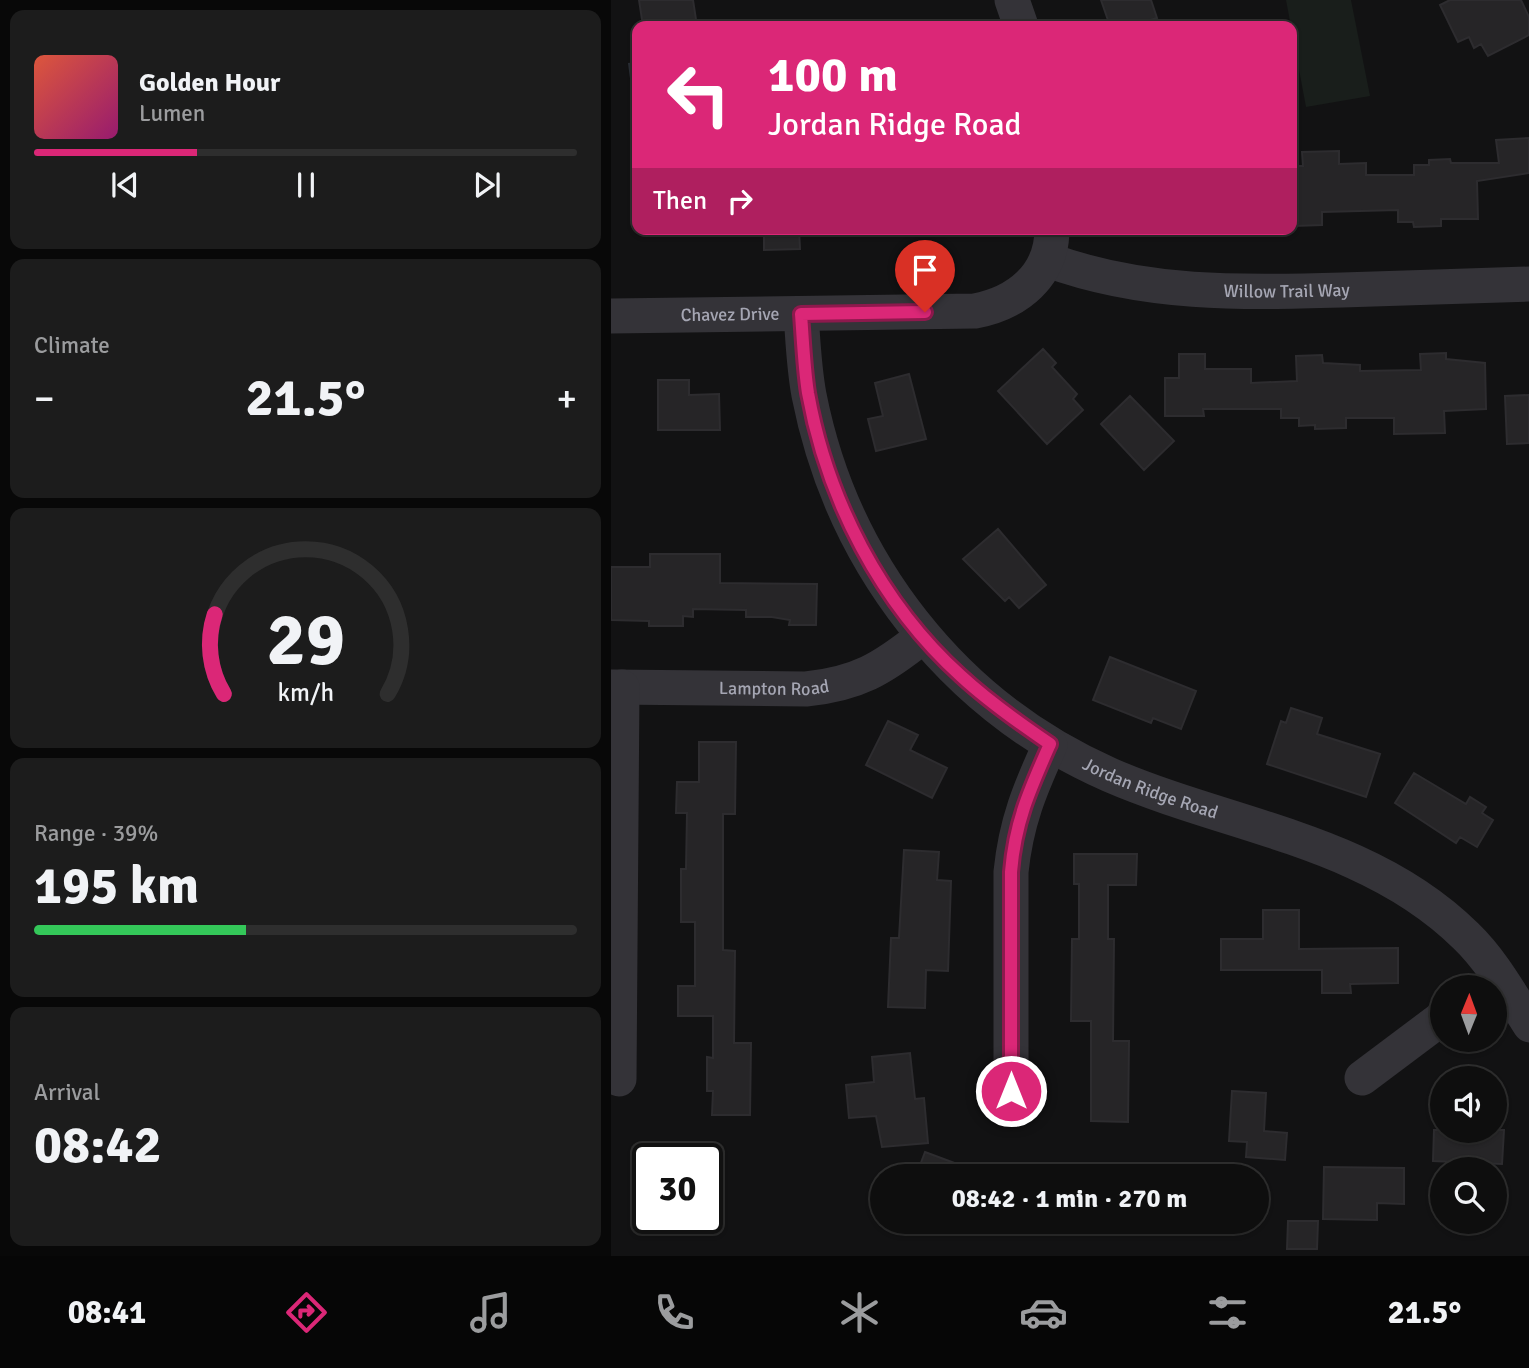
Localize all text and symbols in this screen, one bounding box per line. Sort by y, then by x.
text: 100 m [768,45,898,105]
icon: left [653,49,744,140]
text: Golden Hour [139,67,280,99]
text: Lumen [139,99,205,128]
text: Jordan Ridge Road [768,105,1021,144]
icon: previous [106,166,144,204]
icon: pause [287,166,325,204]
icon: next [468,166,506,204]
icon: right [721,182,759,220]
text: Then [653,185,707,217]
pin [895,240,955,312]
icon: arrive [906,251,944,289]
street label: Willow Trail Way [1223,279,1351,303]
street label: Chavez Drive [680,303,780,326]
text: Climate [34,331,110,360]
text: 21.5° [246,366,365,430]
text: − [34,375,55,422]
text: + [556,375,577,422]
text: 29 [266,596,345,685]
street label: Lampton Road [719,675,831,700]
text: km/h [277,677,334,708]
street label: Jordan Ridge Road [1079,753,1221,824]
text: Range · 39% [34,819,158,848]
text: 195 km [34,854,199,918]
north arrow [1430,975,1507,1052]
map controls [1430,975,1507,1234]
position arrow [974,1054,1048,1128]
button: sound [1430,1066,1507,1143]
text: Arrival [34,1078,100,1107]
text: 08:42 [34,1113,162,1177]
speed limit sign: 30 [632,1143,723,1234]
button: search [1430,1157,1507,1234]
text: 08:42 · 1 min · 270 m [952,1183,1187,1215]
icon: directions [282,1288,331,1337]
icon: music [466,1288,515,1337]
icon: phone [650,1288,699,1337]
icon: climate [835,1288,884,1337]
icon: car [1019,1288,1068,1337]
icon: filters [1203,1288,1252,1337]
text: 08:41 [68,1293,146,1332]
text: 21.5° [1388,1293,1461,1332]

